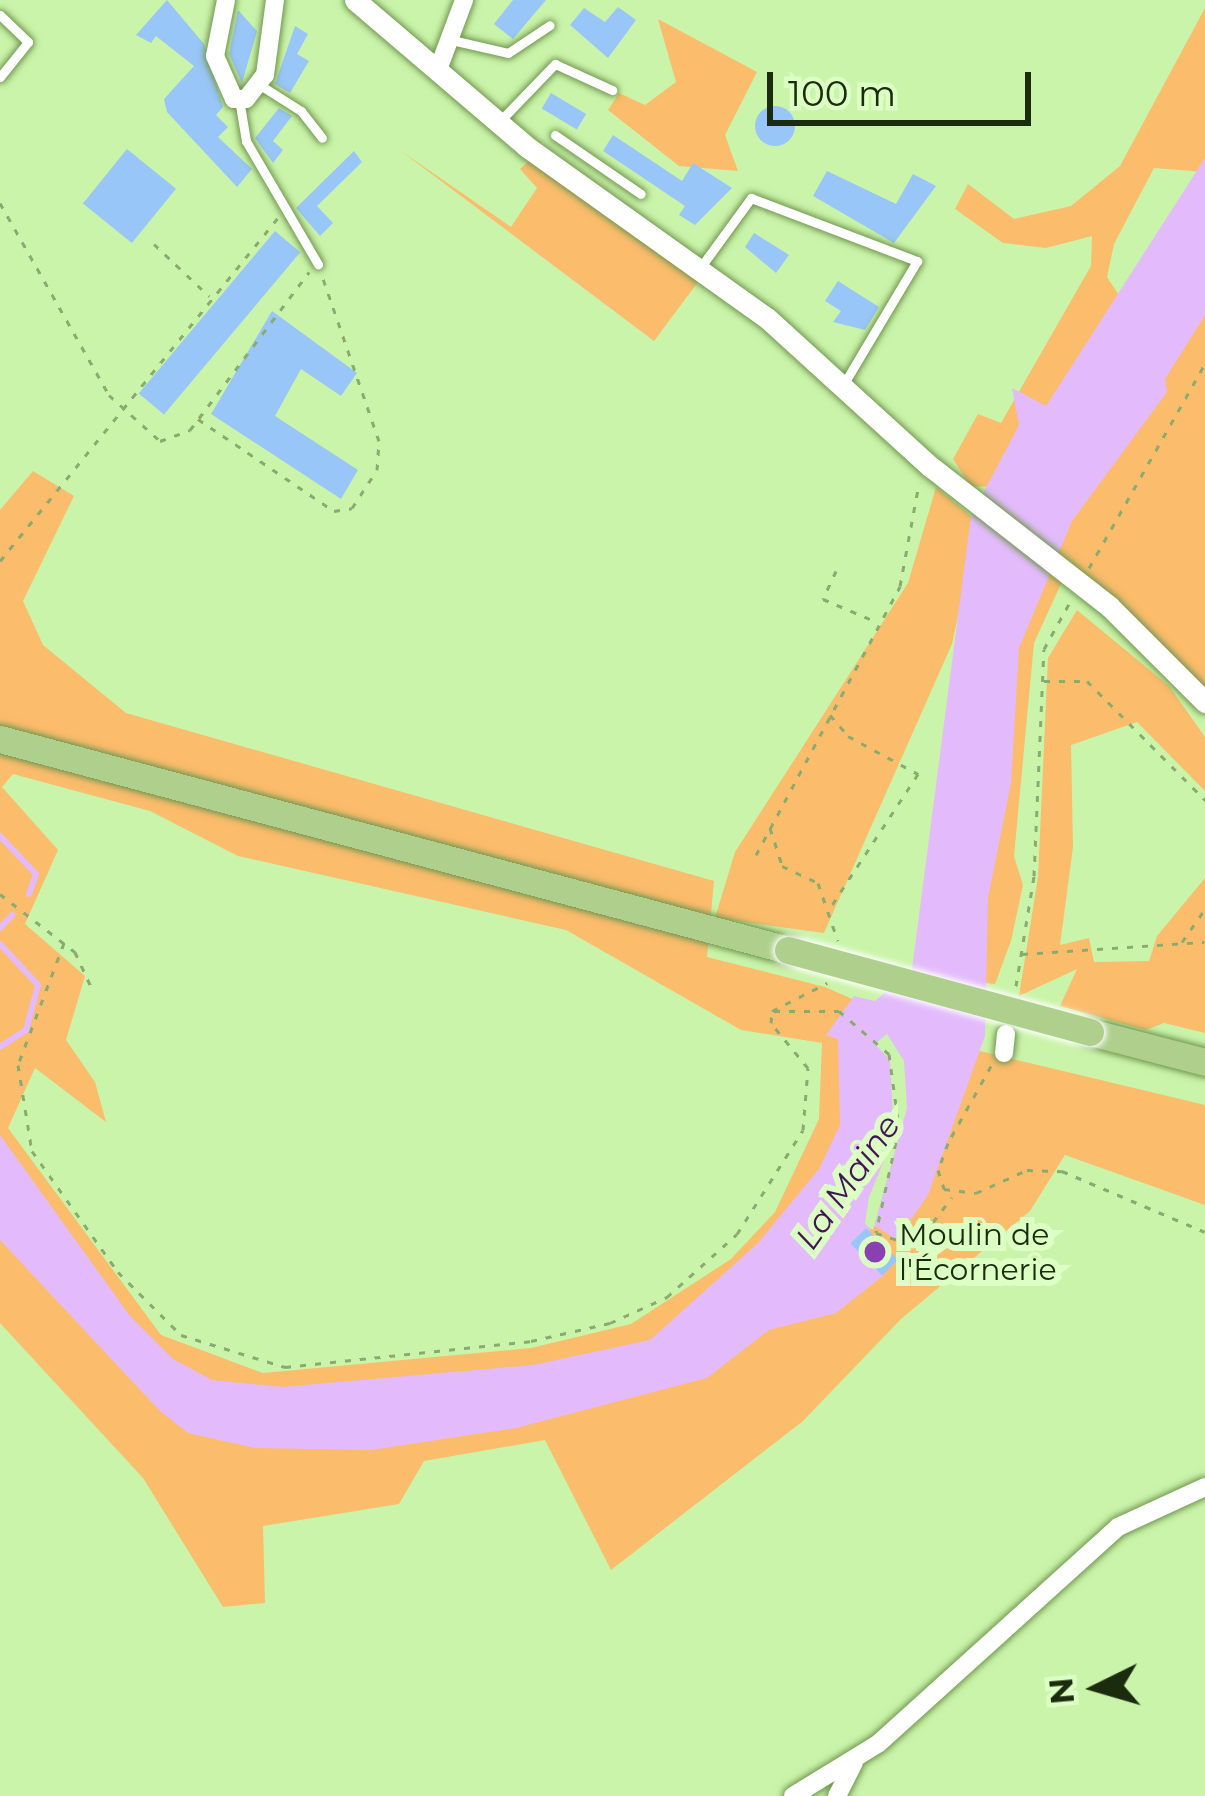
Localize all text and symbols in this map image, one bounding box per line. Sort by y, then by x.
scale bar [773,48,1037,122]
text: 100 m [788,71,896,115]
water label: La Maine [787,1107,909,1257]
place label: Moulin de l'Écornerie [899,1217,1057,1288]
marker: Moulin de l'Écornerie [862,1239,888,1265]
north arrow [1037,1628,1157,1748]
text: N [1040,1676,1082,1706]

